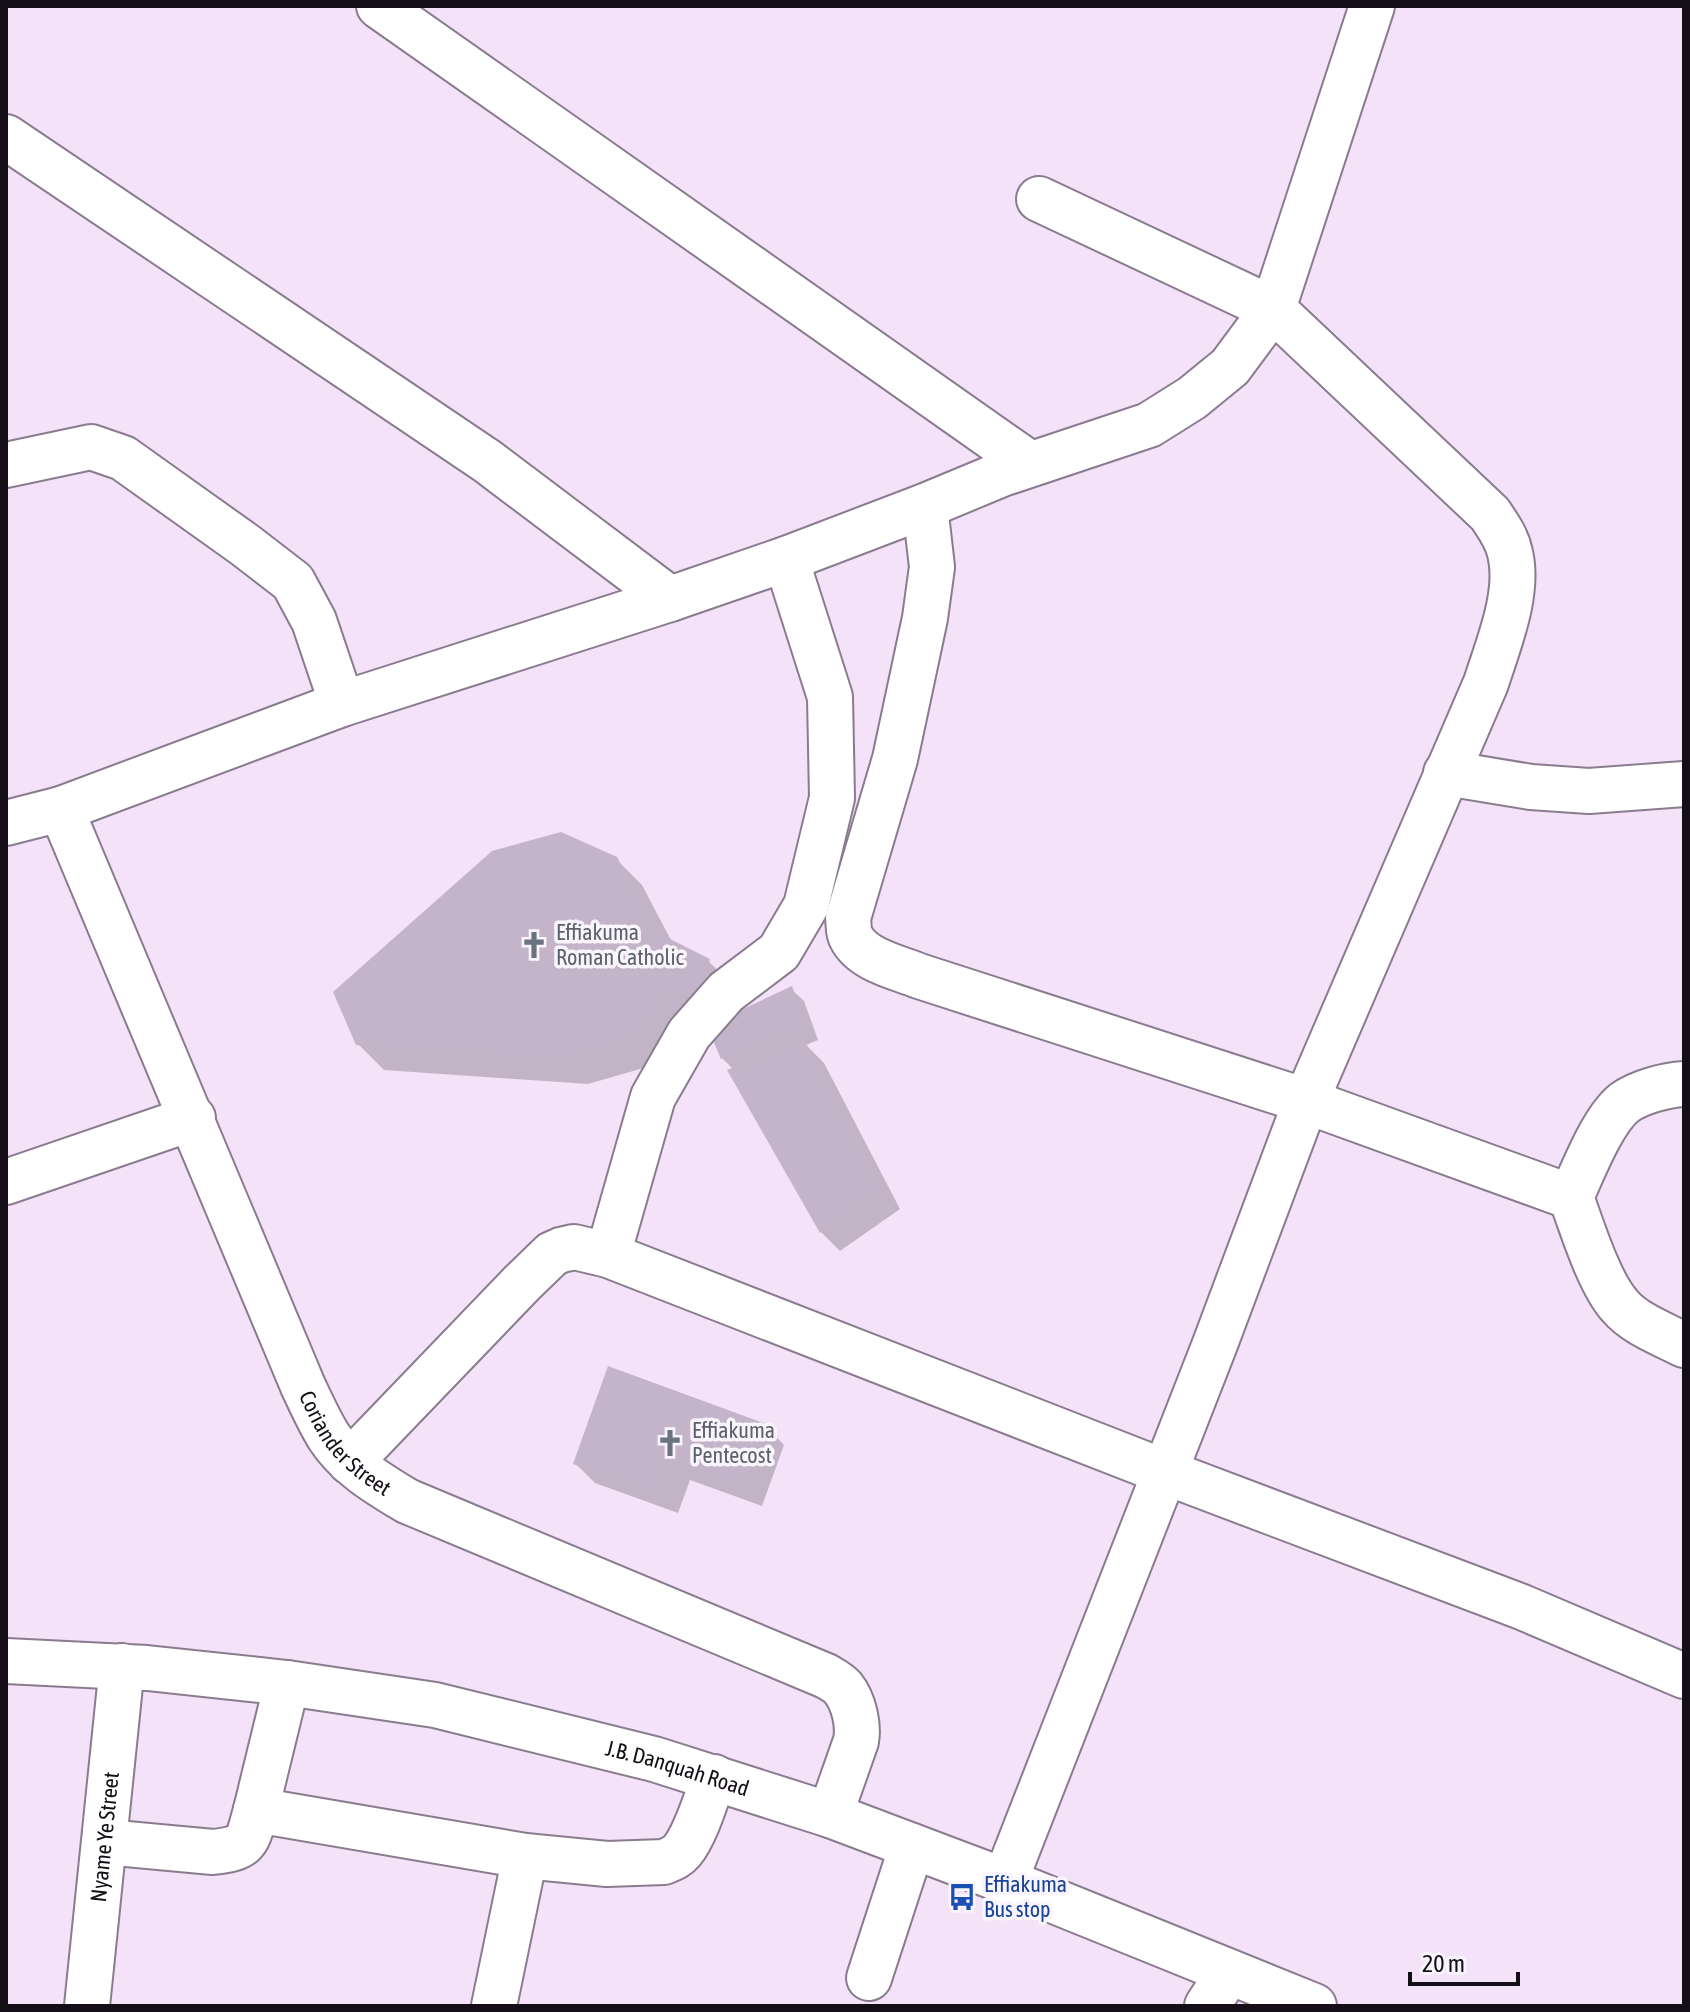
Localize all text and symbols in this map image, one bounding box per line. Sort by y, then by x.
place label: Effiakuma Roman Catholic [556,919,684,970]
church icon: Effiakuma Roman Catholic [519,930,549,960]
street label: Coriander Street [294,1387,396,1501]
place label: Effiakuma Pentecost [692,1417,775,1468]
church icon: Effiakuma Pentecost [655,1428,685,1458]
street label: J.B. Danquah Road [603,1735,752,1801]
street label: Nyame Ye Street [85,1771,124,1903]
place label: Effiakuma Bus stop [984,1871,1067,1922]
bus stop icon: Effiakuma Bus stop [947,1882,977,1912]
scale bar [1410,1936,1518,1986]
text: 20 m [1422,1950,1465,1977]

